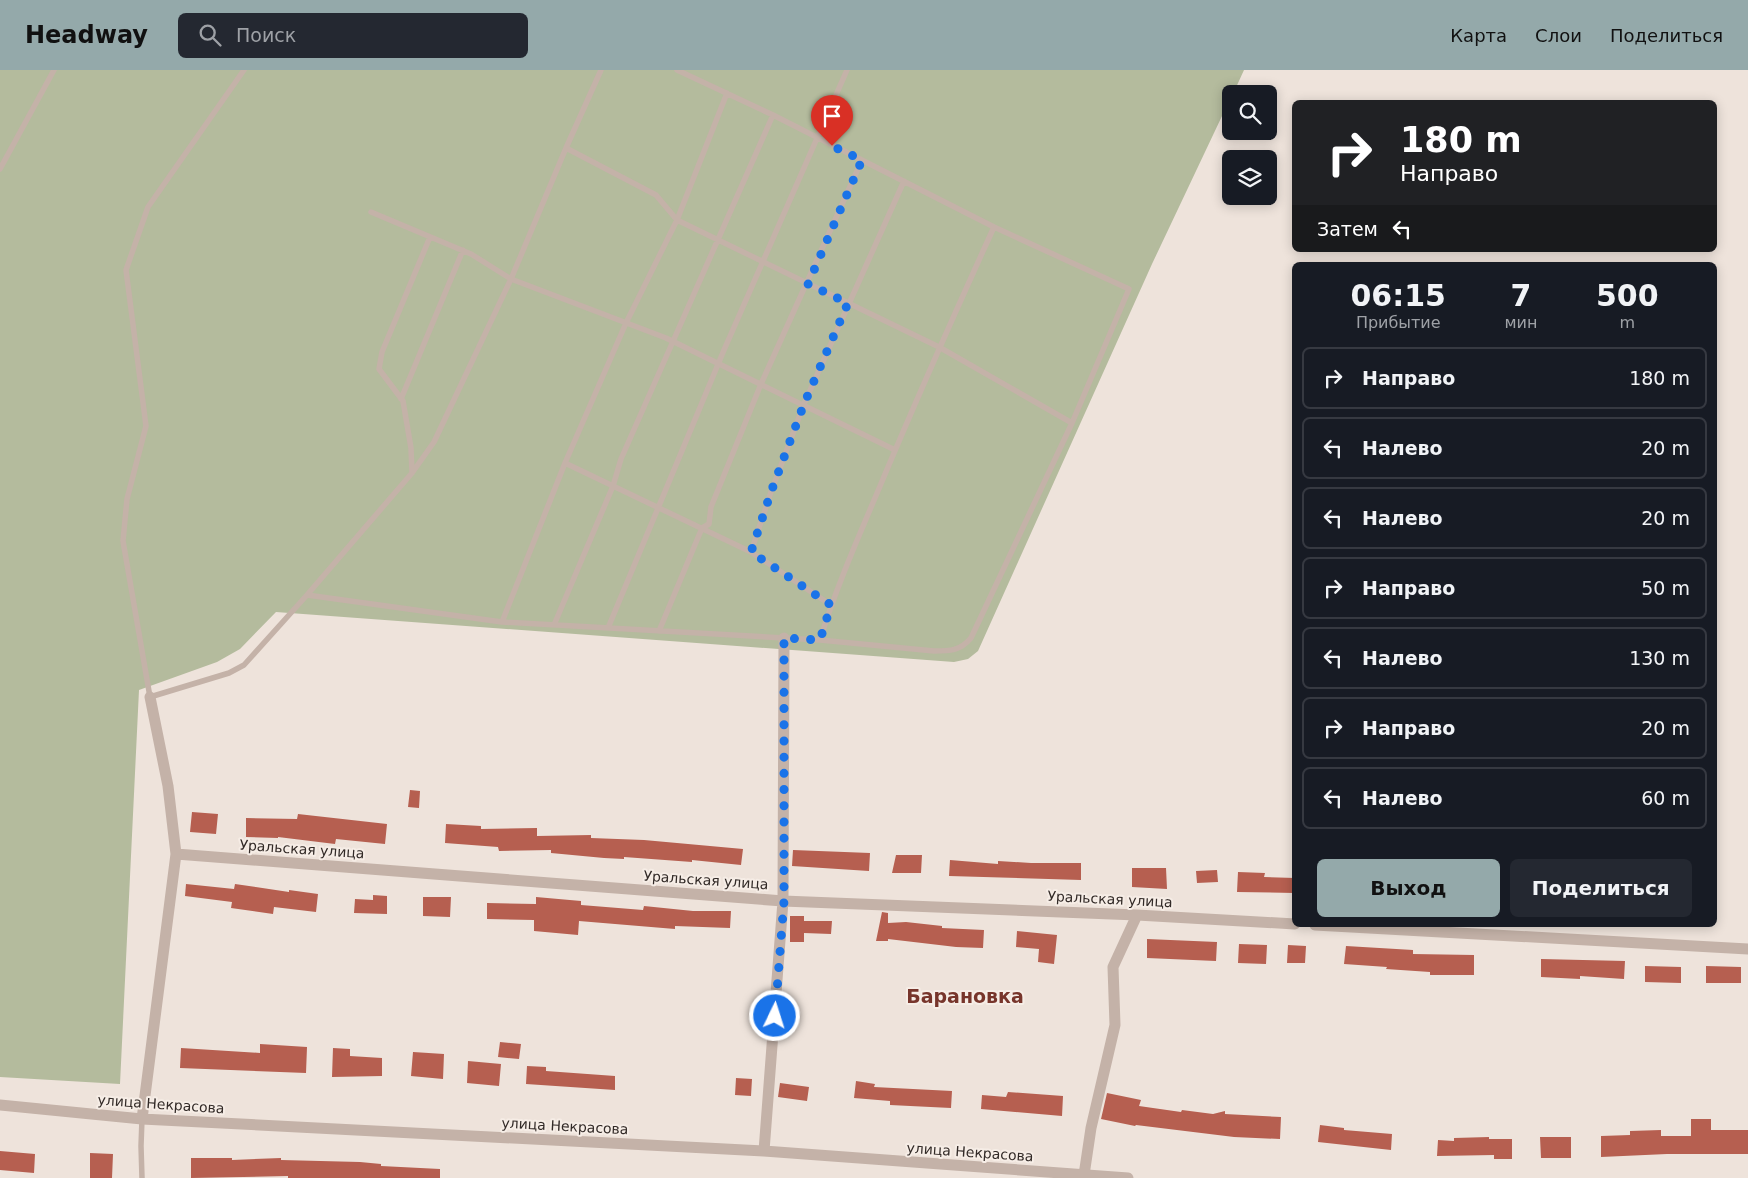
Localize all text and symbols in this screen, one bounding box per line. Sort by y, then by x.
search box [178,13,528,58]
text: Headway [25,21,148,49]
icon: search [196,21,224,49]
text: Поиск [236,24,296,46]
text: Карта [1450,25,1507,46]
text: Слои [1535,25,1582,46]
text: Поделиться [1610,25,1723,46]
map controls [1222,85,1277,205]
button: search [1222,85,1277,140]
pin [811,95,853,146]
icon: arrive [818,102,846,130]
icon: right [1317,120,1382,185]
text: 180 m [1400,120,1522,160]
button: layers [1222,150,1277,205]
text: Направо [1400,161,1498,186]
icon: left [1388,215,1416,243]
text: Затем [1317,218,1378,240]
text: 06:15 [1350,278,1446,313]
text: 7 [1511,278,1531,313]
text: 500 [1596,278,1659,313]
text: Прибытие [1356,313,1441,332]
text: мин [1504,313,1537,332]
text: m [1619,313,1635,332]
icon: right [1319,364,1347,392]
text: Направо [1362,367,1455,389]
text: 180 m [1629,367,1690,389]
icon: left [1319,434,1347,462]
text: Налево [1362,437,1443,459]
text: 20 m [1641,437,1690,459]
icon: left [1319,504,1347,532]
text: Налево [1362,507,1443,529]
text: 20 m [1641,507,1690,529]
icon: right [1319,574,1347,602]
text: Направо [1362,577,1455,599]
text: 50 m [1641,577,1690,599]
icon: left [1319,644,1347,672]
text: Налево [1362,647,1443,669]
text: 130 m [1629,647,1690,669]
icon: right [1319,714,1347,742]
text: Направо [1362,717,1455,739]
text: 20 m [1641,717,1690,739]
icon: left [1319,784,1347,812]
text: Налево [1362,787,1443,809]
text: 60 m [1641,787,1690,809]
street label: Уральская улица [239,837,365,861]
button: Выход [1317,859,1500,917]
button: Поделиться [1510,859,1692,917]
street label: Уральская улица [643,868,769,892]
street label: Уральская улица [1047,888,1173,910]
district label: Барановка [906,985,1024,1007]
position arrow [748,989,800,1041]
street label: улица Некрасова [97,1092,225,1116]
street label: улица Некрасова [501,1115,629,1137]
street label: улица Некрасова [906,1140,1034,1164]

